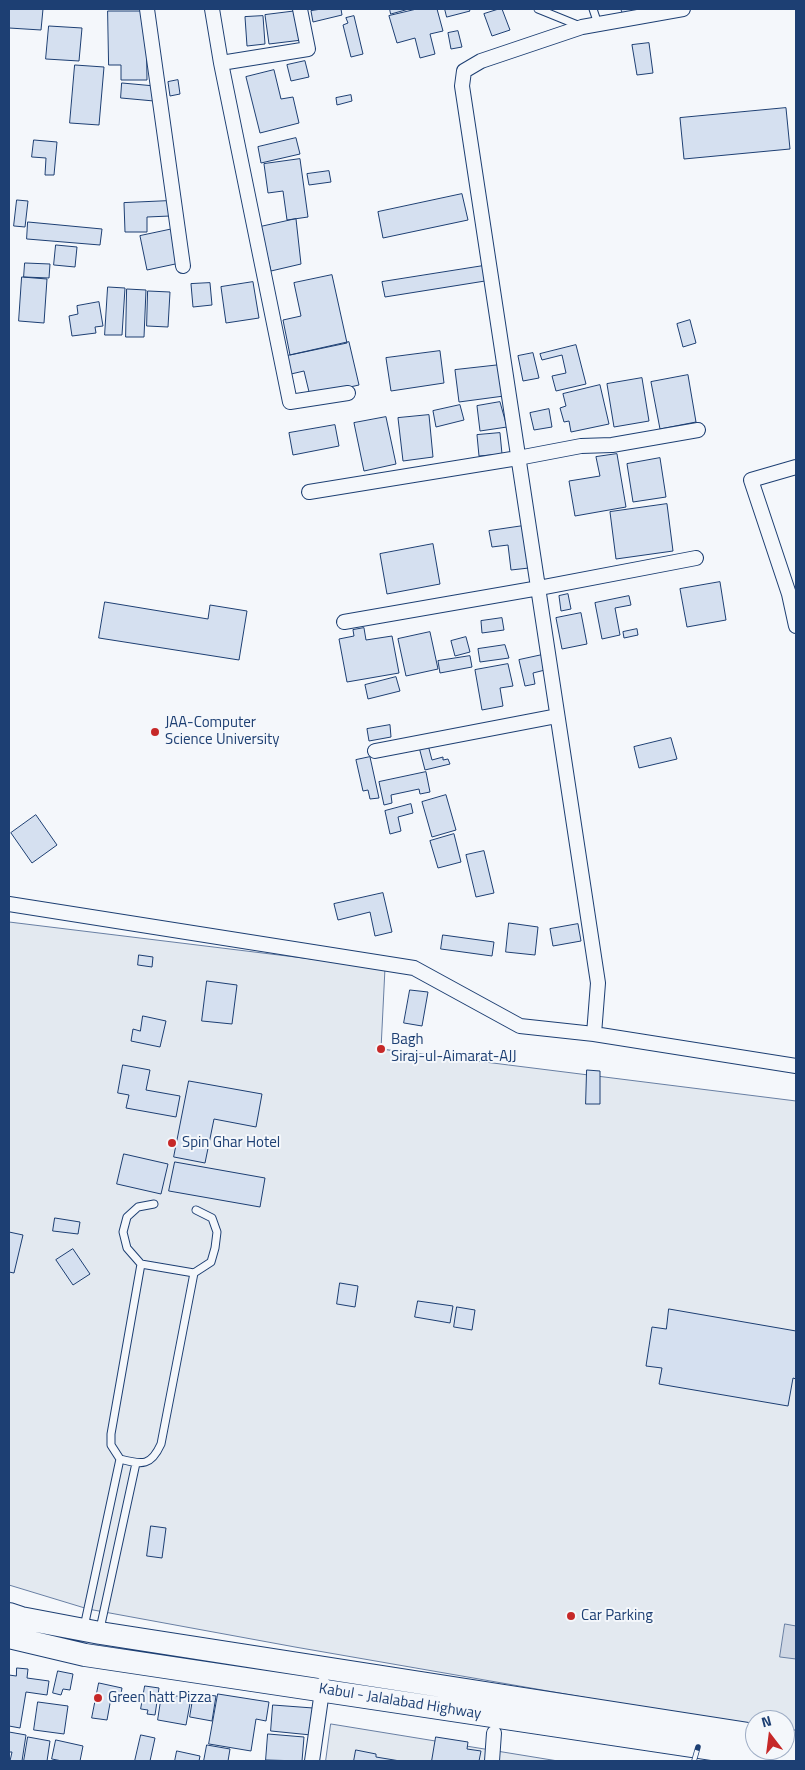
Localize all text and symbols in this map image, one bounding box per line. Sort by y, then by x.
place label: JAA-Computer Science University [165,714,280,749]
marker: JAA-Computer Science University [149,726,161,738]
place label: Bagh Siraj-ul-Aimarat-AJJ [391,1031,517,1066]
marker: Bagh Siraj-ul-Aimarat-AJJ [375,1043,387,1055]
place label: Spin Ghar Hotel [182,1134,280,1152]
marker: Spin Ghar Hotel [166,1137,178,1149]
place label: Car Parking [581,1607,653,1625]
marker: Car Parking [565,1610,577,1622]
street label: Kabul - Jalalabad Highway [318,1680,482,1724]
place label: Green hatt Pizza [108,1689,212,1707]
marker: Green hatt Pizza [92,1692,104,1704]
north arrow [745,1710,795,1760]
text: N [759,1710,774,1732]

